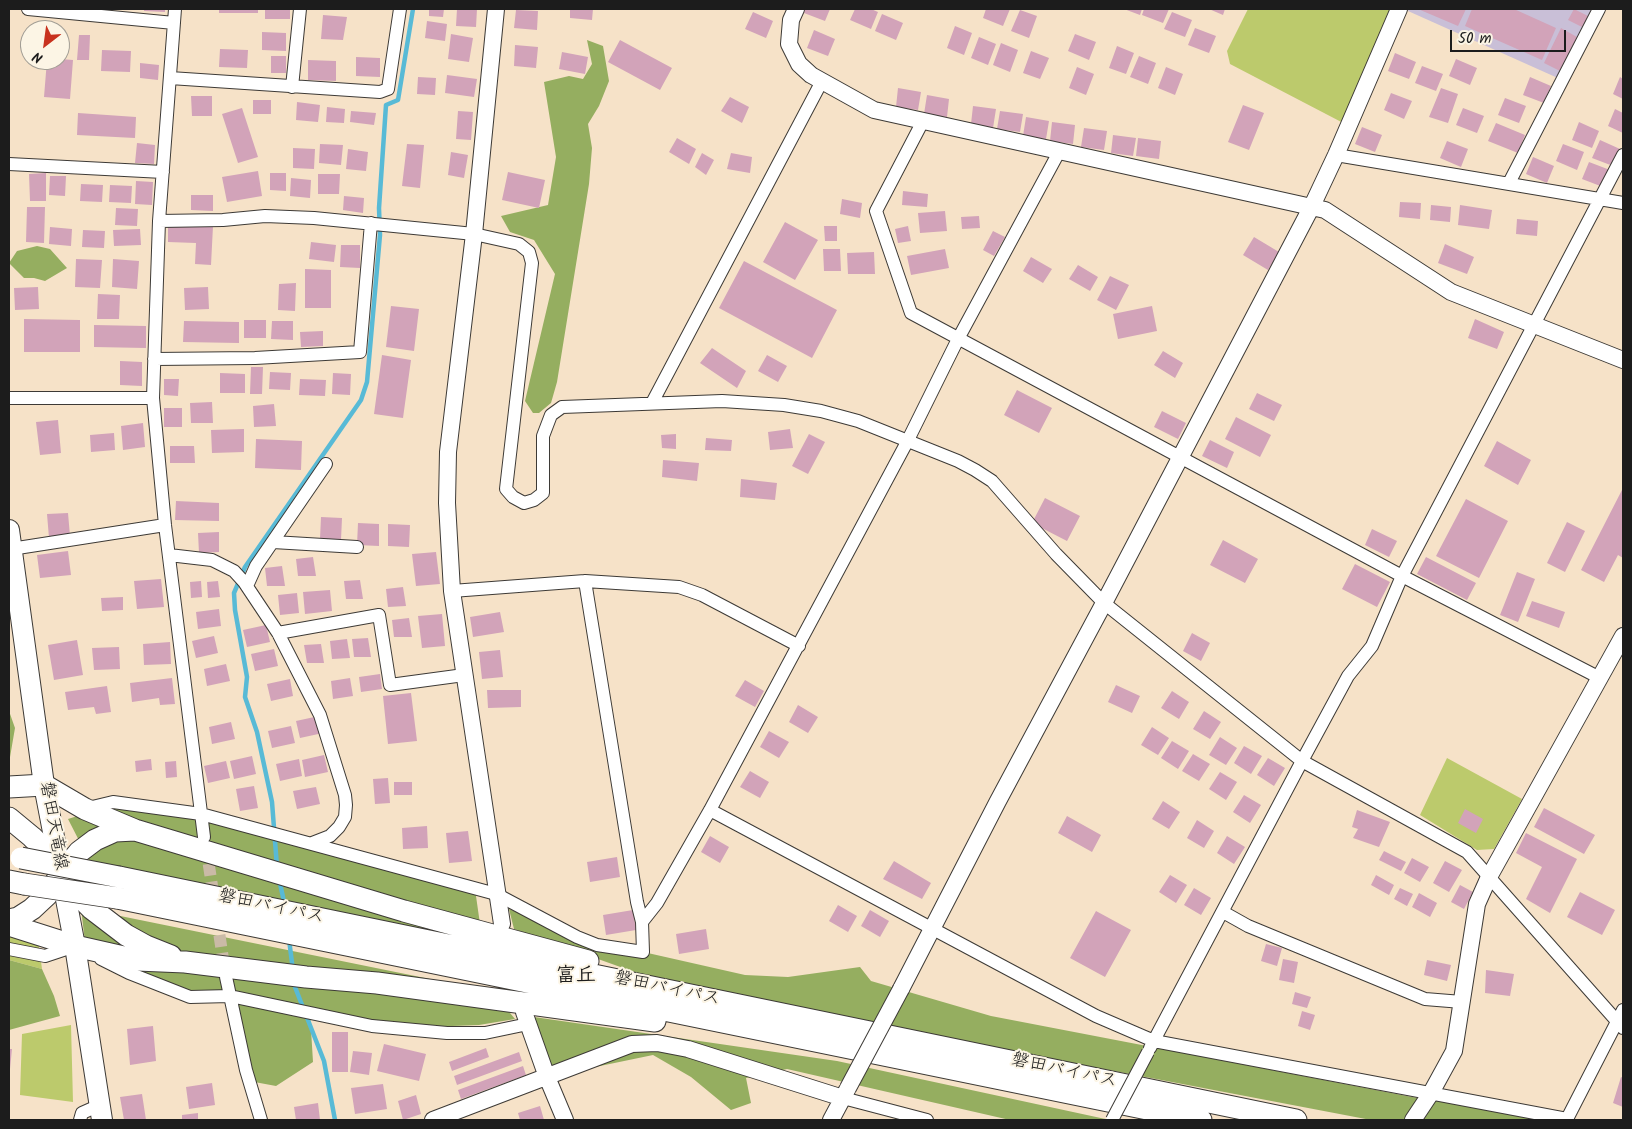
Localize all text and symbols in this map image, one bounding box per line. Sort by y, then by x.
north arrow [20,20,70,70]
scale bar [1452,20,1568,52]
text: 50 m [1458,27,1492,51]
text: N [29,45,47,69]
street label: 磐田天竜線 [34,780,70,872]
street label: 磐田バイパス [216,886,326,930]
district label: 富丘 [556,966,596,990]
street label: 磐田バイパス [612,968,722,1012]
street label: 磐田バイパス [1009,1050,1119,1094]

